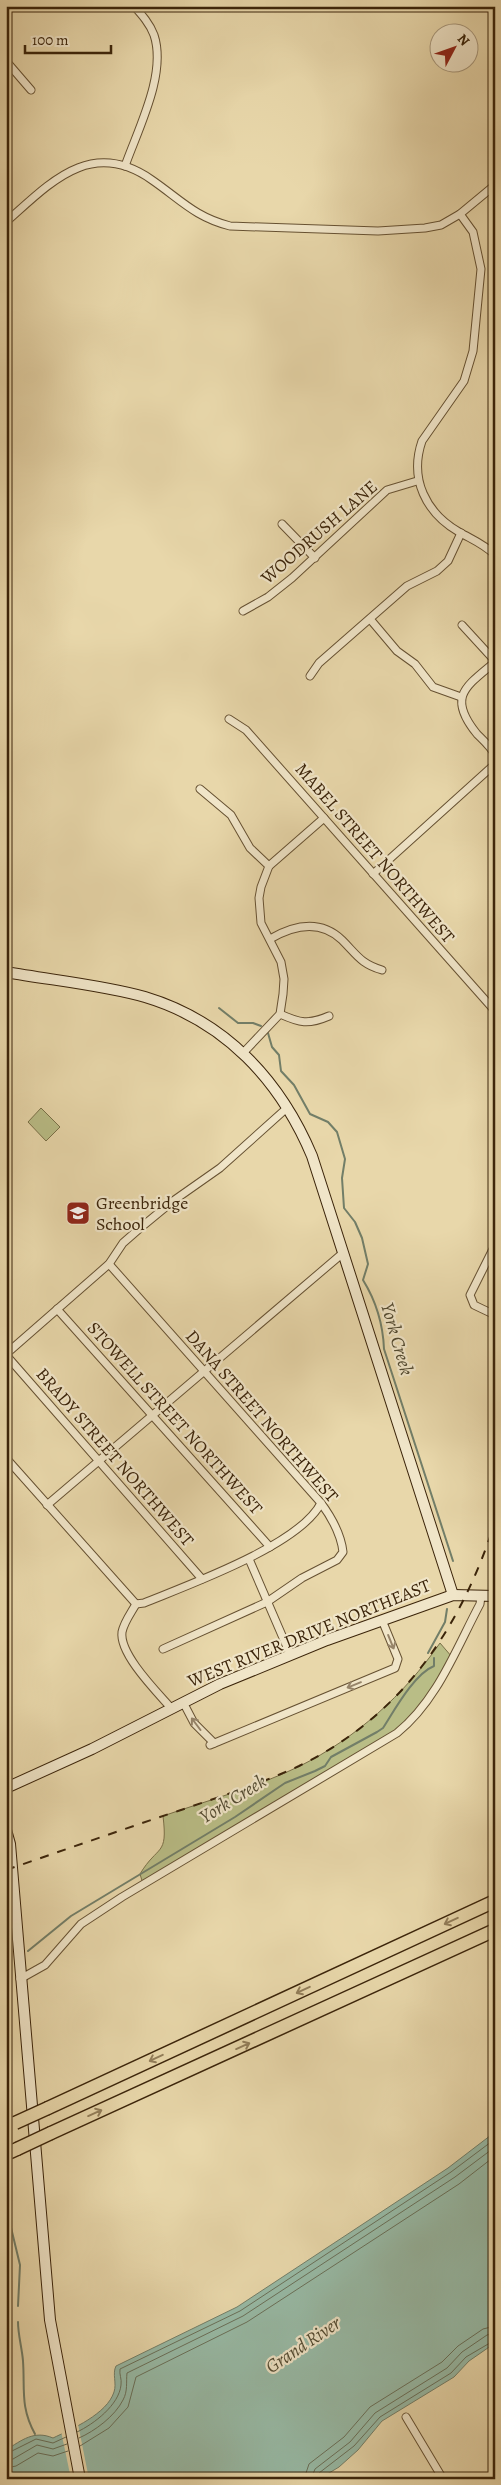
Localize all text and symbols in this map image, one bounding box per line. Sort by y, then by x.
scale bar [25,22,111,54]
north arrow [428,22,478,72]
text: 100 m [32,30,69,50]
text: N [453,30,474,50]
street label: WOODRUSH LANE [255,475,382,590]
street label: MABEL STREET NORTHWEST [290,758,460,948]
place label: Greenbridge School [96,1191,188,1236]
school or university icon: Greenbridge School [65,1200,91,1226]
water label: York Creek [374,1300,420,1378]
street label: STOWELL STREET NORTHWEST [82,1316,268,1520]
street label: DANA STREET NORTHWEST [180,1325,344,1508]
street label: BRADY STREET NORTHWEST [31,1363,199,1552]
street label: WEST RIVER DRIVE NORTHEAST [183,1573,434,1693]
one-way arrow [387,1634,396,1649]
one-way arrow [347,1681,362,1691]
one-way arrow [190,1718,201,1731]
water label: York Creek [195,1768,271,1830]
one-way arrow [443,1917,458,1927]
one-way arrow [296,1985,311,1995]
one-way arrow [235,2041,250,2051]
one-way arrow [149,2053,164,2063]
one-way arrow [87,2108,102,2118]
water label: Grand River [260,2310,347,2380]

